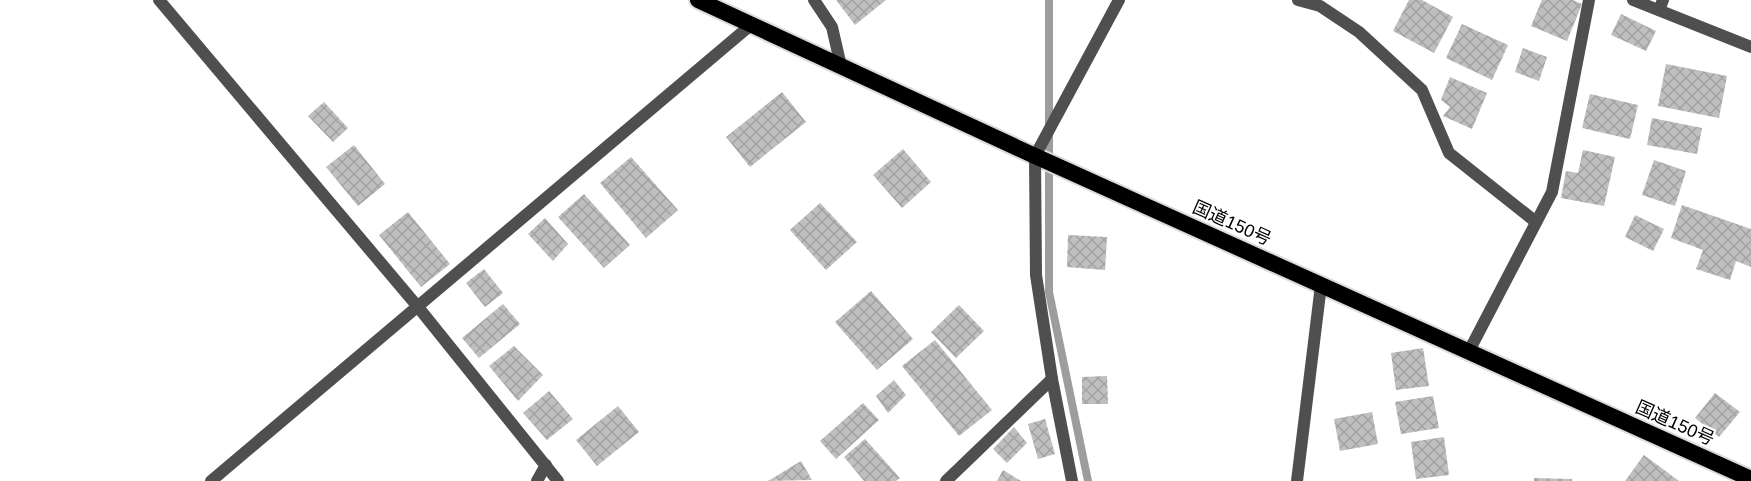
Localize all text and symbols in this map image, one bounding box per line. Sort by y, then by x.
street label: 国道150号 [1190,197,1274,249]
street label: 国道150号 [1633,397,1717,449]

